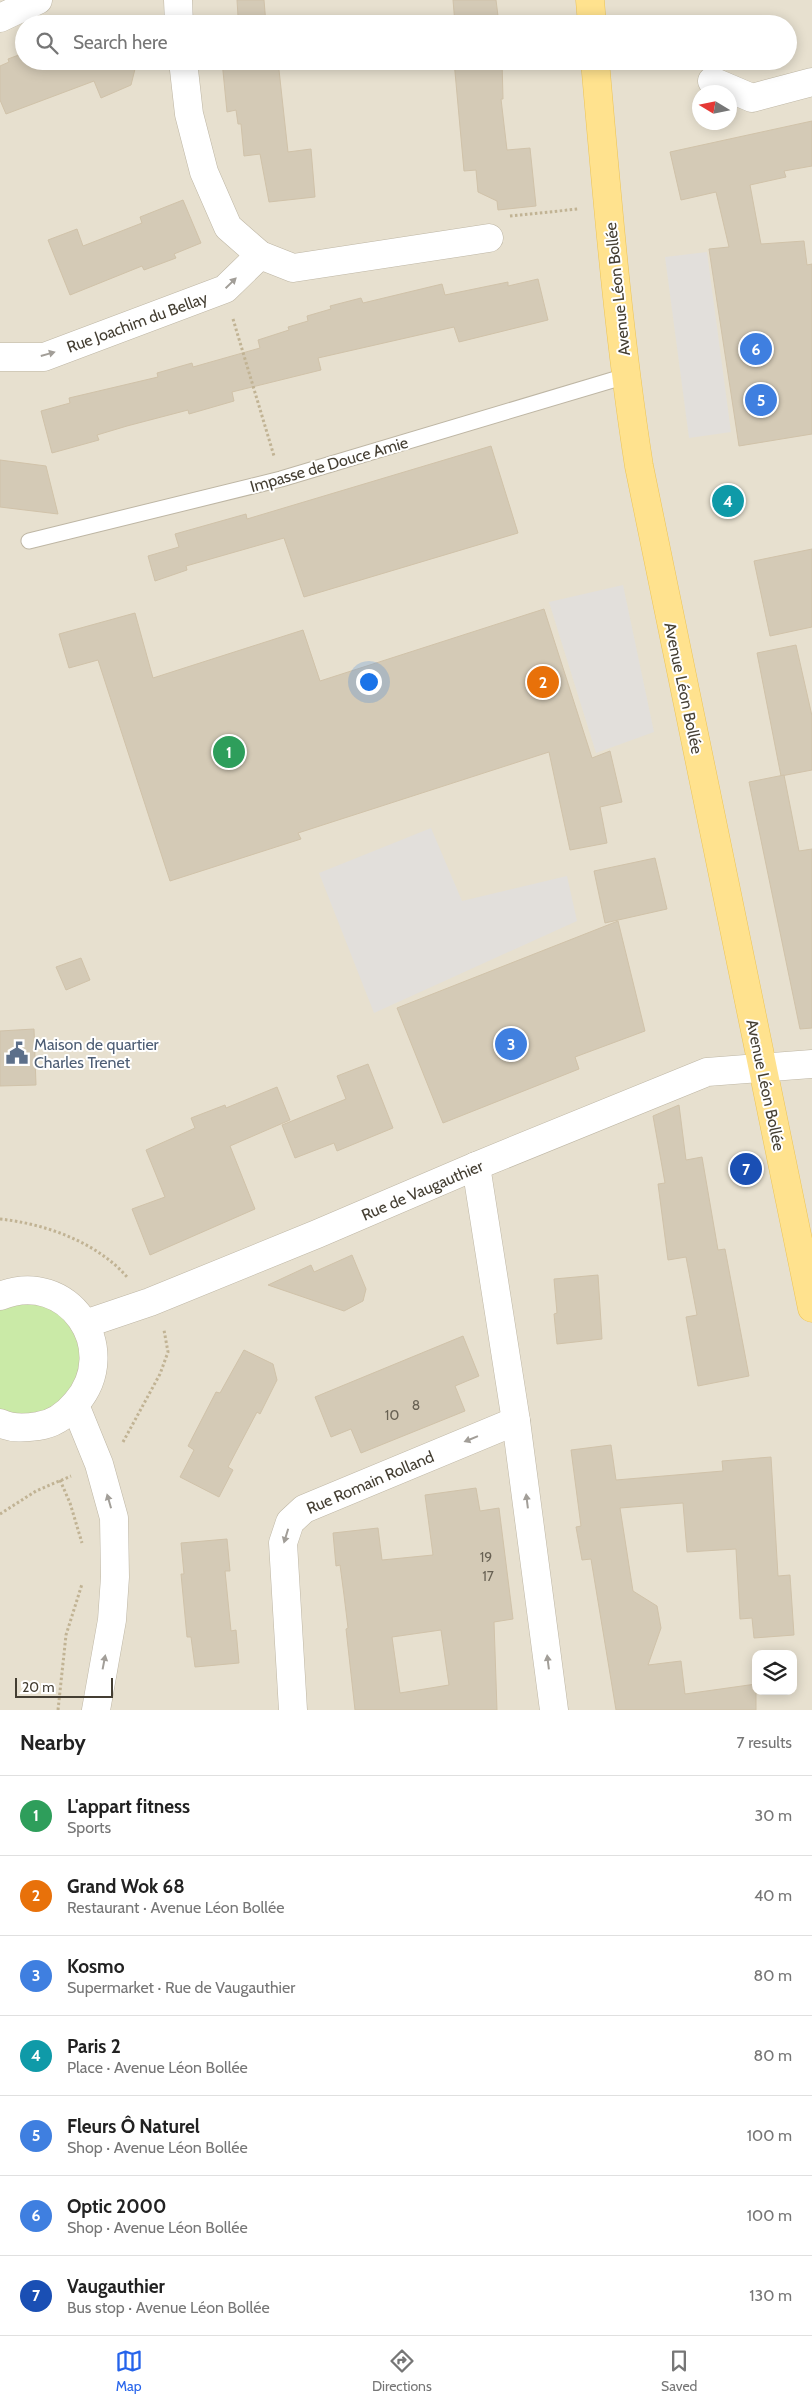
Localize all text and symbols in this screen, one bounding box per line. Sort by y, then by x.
search box [15,15,797,70]
icon: search [33,29,61,57]
text: Search here [73,31,167,54]
north arrow [692,85,737,130]
street label: Avenue Léon Bollée [601,221,634,357]
one-way arrow [225,277,237,289]
street label: Rue Joachim du Bellay [64,288,210,357]
pin: 6 [740,330,772,368]
one-way arrow [41,350,56,358]
pin: 5 [745,381,777,419]
street label: Impasse de Douce Amie [248,433,410,496]
pin: 4 [712,482,744,520]
street label: Avenue Léon Bollée [660,621,707,756]
pin: 2 [527,663,559,701]
your location [356,669,382,695]
pin: 1 [213,733,245,771]
street label: Avenue Léon Bollée [742,1018,789,1153]
pin: 3 [495,1025,527,1063]
place label: Maison de quartier Charles Trenet [34,1035,160,1072]
public building icon: Maison de quartier Charles Trenet [4,1040,30,1066]
pin: 7 [730,1150,762,1188]
street label: Rue de Vaugauthier [359,1156,487,1225]
house number: 8 [412,1396,420,1414]
house number: 10 [385,1406,399,1424]
one-way arrow [464,1436,478,1444]
street label: Rue Romain Rolland [304,1447,437,1518]
one-way arrow [523,1492,531,1508]
one-way arrow [105,1493,113,1508]
one-way arrow [281,1529,289,1544]
house number: 19 [480,1548,492,1566]
house number: 17 [482,1567,494,1585]
map controls [752,1650,797,1695]
button: layers [752,1650,797,1695]
one-way arrow [544,1653,552,1669]
one-way arrow [101,1654,109,1670]
scale bar [15,1675,112,1698]
text: 20 m [22,1678,55,1696]
text: Nearby [20,1730,86,1755]
text: 7 results [737,1733,792,1752]
text: L'appart fitness [67,1795,190,1818]
text: 1 [33,1806,39,1825]
text: 30 m [755,1806,792,1825]
text: Sports [67,1818,111,1837]
text: Grand Wok 68 [67,1875,185,1898]
text: 2 [32,1886,40,1905]
text: 40 m [754,1886,792,1905]
text: Restaurant · Avenue Léon Bollée [67,1898,284,1917]
text: Kosmo [67,1955,124,1978]
text: 3 [32,1966,40,1985]
text: 80 m [754,1966,792,1985]
text: Supermarket · Rue de Vaugauthier [67,1978,295,1997]
text: Paris 2 [67,2035,121,2058]
text: 4 [31,2046,41,2065]
text: 80 m [754,2046,792,2065]
text: Place · Avenue Léon Bollée [67,2058,248,2077]
text: Fleurs Ô Naturel [67,2115,200,2138]
text: 5 [32,2126,40,2145]
text: 100 m [747,2126,792,2145]
text: Shop · Avenue Léon Bollée [67,2138,248,2157]
text: Optic 2000 [67,2195,166,2218]
text: 6 [32,2206,41,2225]
text: 100 m [747,2206,792,2225]
text: Shop · Avenue Léon Bollée [67,2218,248,2237]
text: Vaugauthier [67,2275,165,2298]
text: 7 [32,2286,40,2305]
text: 130 m [749,2286,792,2305]
text: Bus stop · Avenue Léon Bollée [67,2298,270,2317]
tab: Map [115,2347,143,2395]
tab: Directions [372,2347,432,2395]
tab: Saved [661,2347,697,2395]

